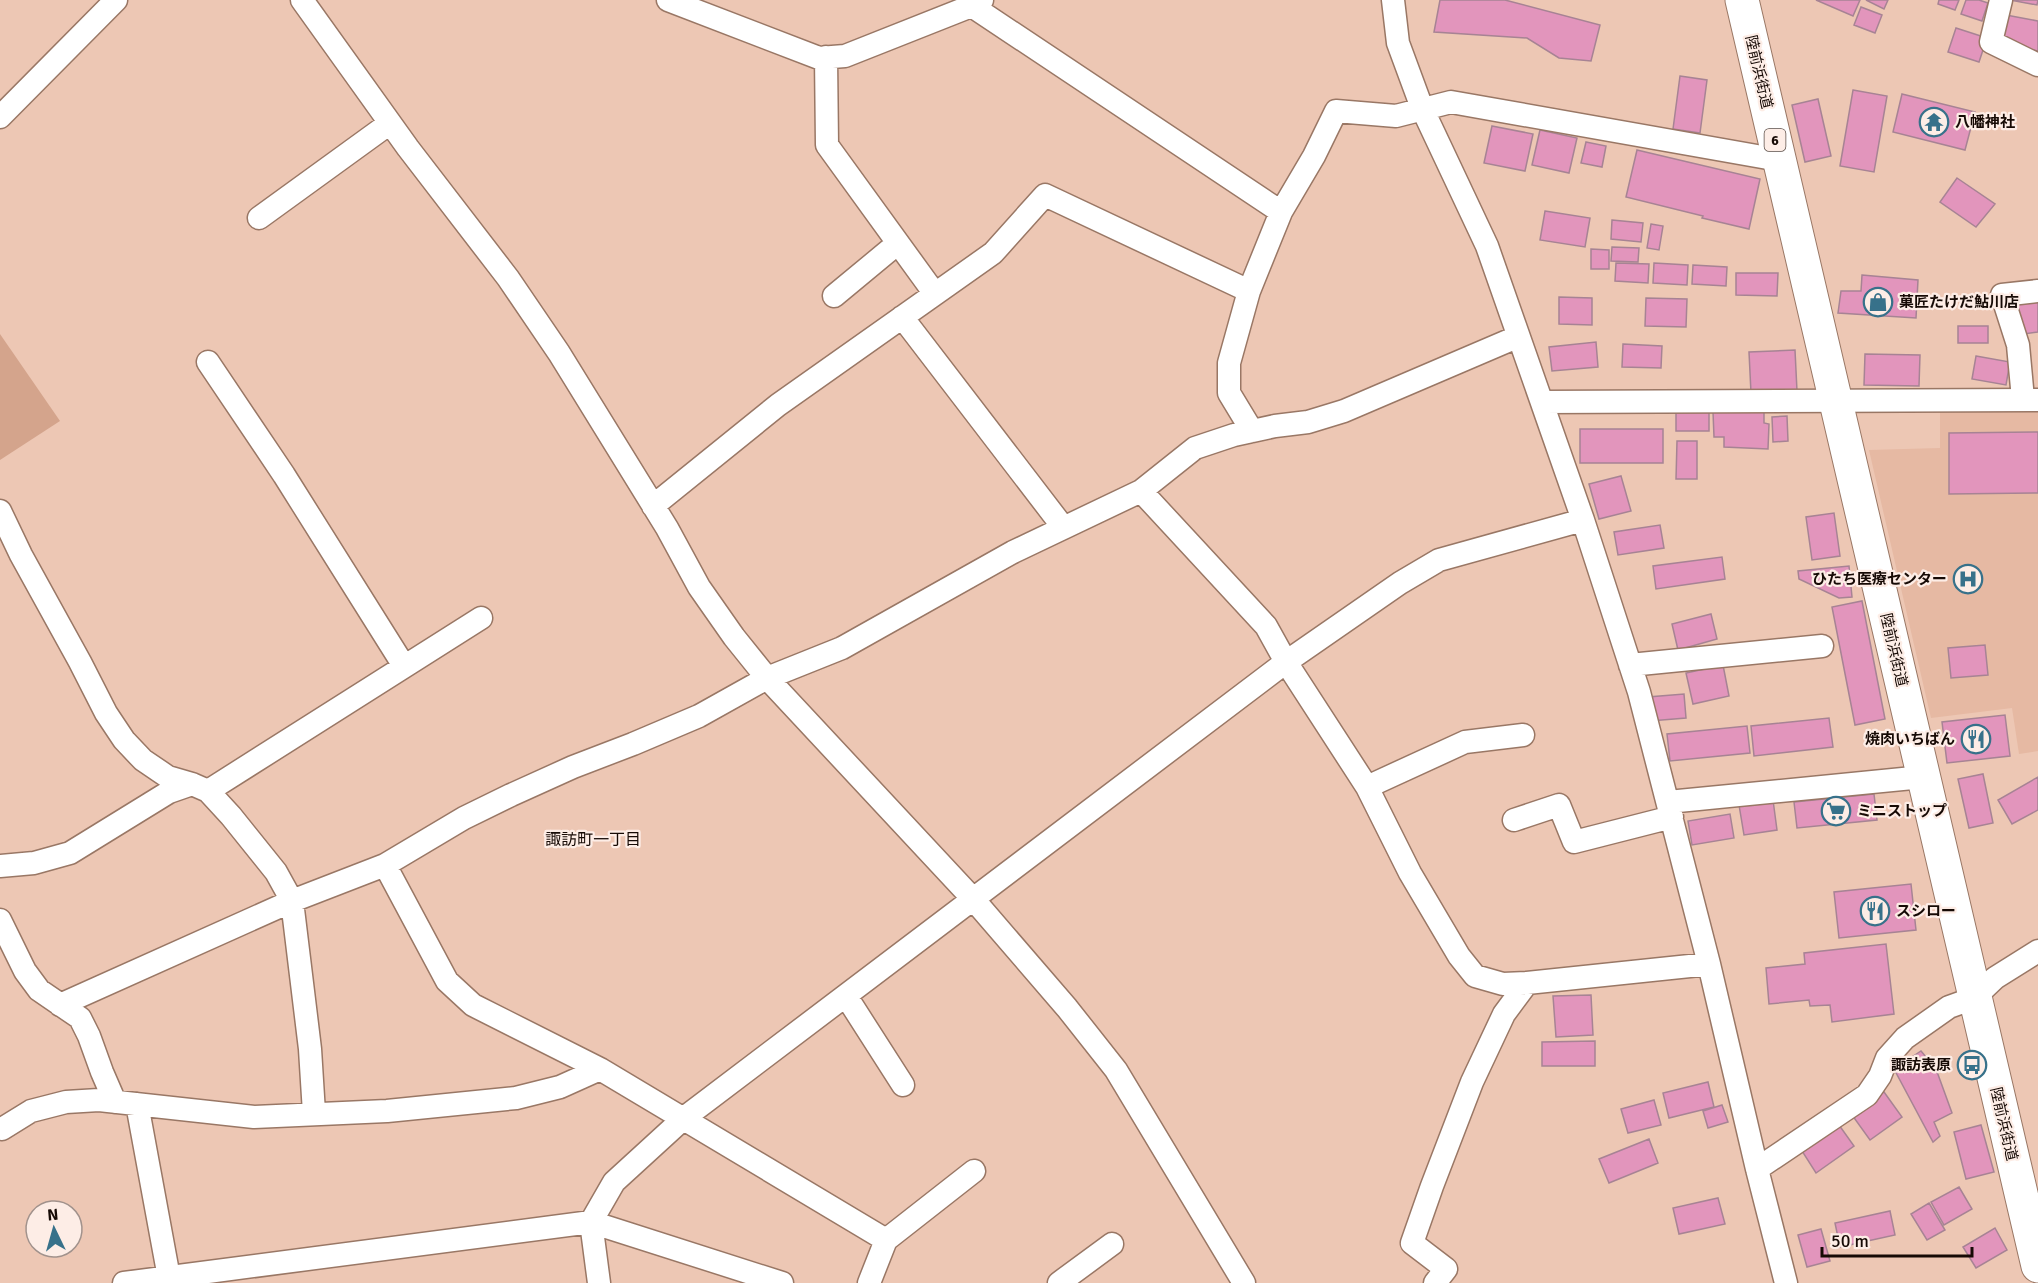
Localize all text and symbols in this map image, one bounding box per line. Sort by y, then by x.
street label: 陸前浜街道 [1742,33,1776,111]
temple icon: 八幡神社 [1918,106,1950,138]
place label: 八幡神社 [1955,113,2015,131]
road number: 6 [1764,129,1786,151]
shop icon: 菓匠たけだ鮎川店 [1862,286,1894,318]
place label: 菓匠たけだ鮎川店 [1899,293,2019,311]
hospital icon: ひたち医療センター [1952,563,1984,595]
place label: ひたち医療センター [1812,570,1947,588]
street label: 陸前浜街道 [1877,611,1911,689]
restaurant icon: 焼肉いちばん [1960,723,1992,755]
place label: 焼肉いちばん [1865,730,1955,748]
supermarket icon: ミニストップ [1820,795,1852,827]
place label: ミニストップ [1857,802,1947,820]
district label: 諏訪町一丁目 [545,830,641,850]
restaurant icon: スシロー [1859,895,1891,927]
place label: スシロー [1896,902,1956,920]
bus stop icon: 諏訪表原 [1956,1049,1988,1081]
place label: 諏訪表原 [1891,1056,1951,1074]
street label: 陸前浜街道 [1987,1085,2021,1163]
north arrow [24,1199,84,1259]
text: N [46,1205,59,1226]
scale bar [1822,1220,1972,1258]
text: 50 m [1831,1230,1869,1252]

